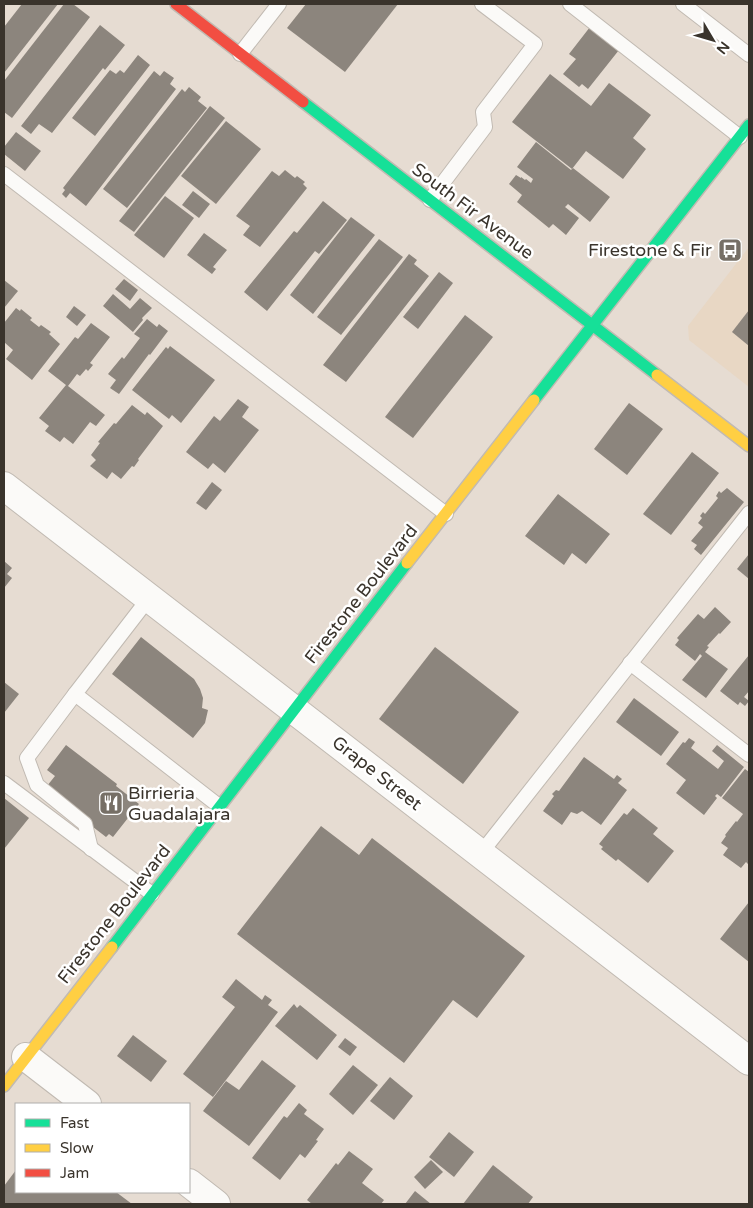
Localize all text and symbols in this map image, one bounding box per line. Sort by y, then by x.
north arrow [688,15,738,65]
text: N [713,38,733,57]
street label: South Fir Avenue [408,158,538,264]
bus stop icon: Firestone & Fir [717,237,743,263]
place label: Firestone & Fir [588,239,712,261]
street label: Firestone Boulevard [300,520,422,668]
street label: Grape Street [328,731,427,815]
place label: Birrieria Guadalajara [128,782,230,825]
restaurant icon: Birrieria Guadalajara [98,790,124,816]
street label: Firestone Boulevard [53,840,175,988]
legend [15,1103,190,1193]
text: Fast [60,1114,90,1132]
text: Slow [60,1139,94,1157]
text: Jam [60,1164,89,1182]

